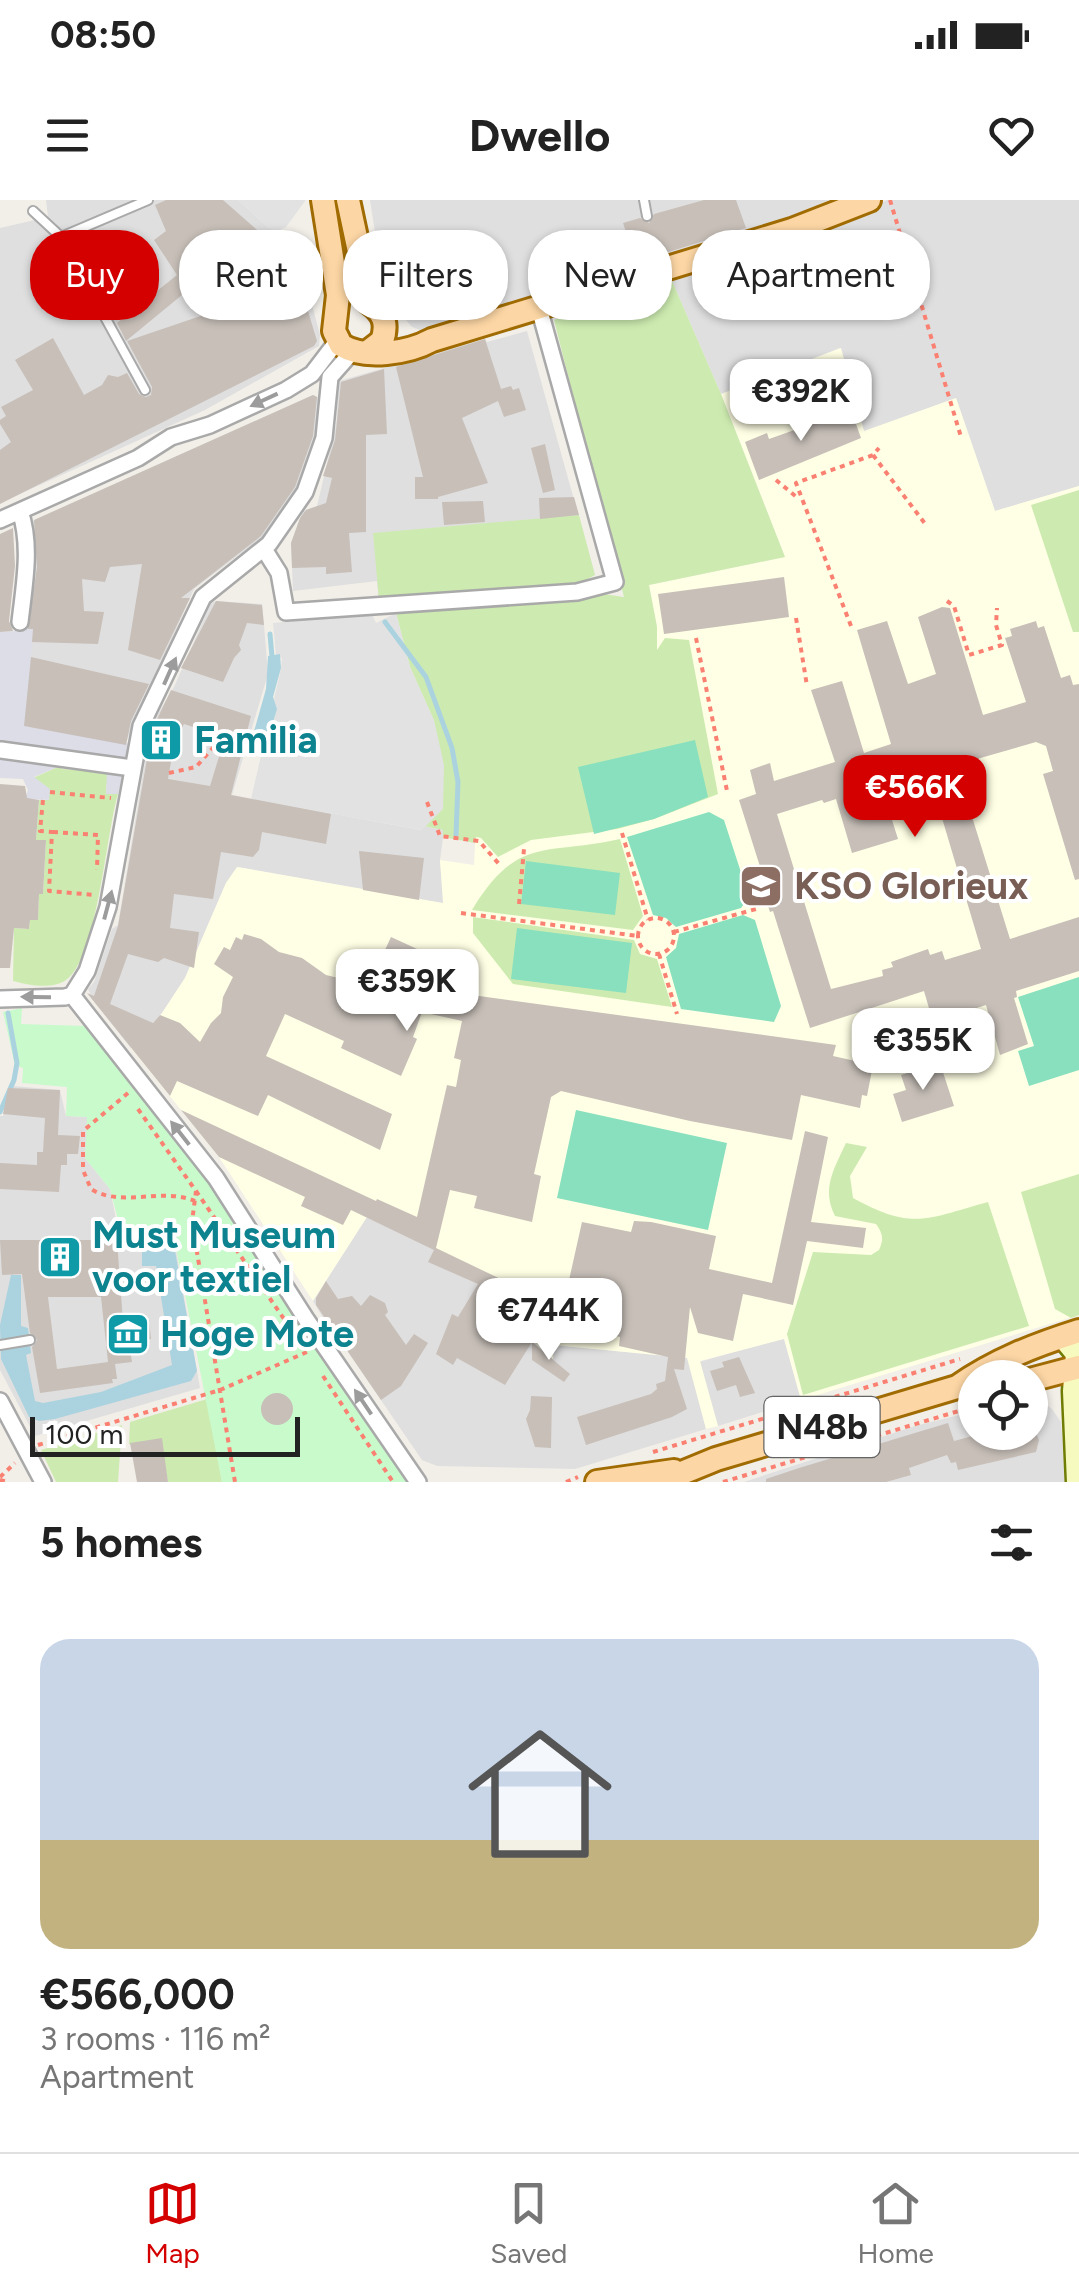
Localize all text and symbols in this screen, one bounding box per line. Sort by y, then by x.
text: 08:50 [50,12,156,58]
icon: menu [40,108,95,163]
text: Dwello [469,108,610,162]
icon: heart [984,108,1039,163]
chip: Buy [30,230,159,320]
chip: Rent [179,230,323,320]
chip: Filters [343,230,508,320]
chip: New [528,230,672,320]
chip: Apartment [692,230,930,320]
pin: €392K [731,359,871,444]
text: €392K [752,372,850,410]
one-way arrow [249,391,278,408]
one-way arrow [162,656,178,686]
building icon: Familia [138,717,184,763]
place label: Familia [194,717,318,763]
pin: €566K [845,755,985,840]
text: €566K [865,768,965,806]
school or university icon: KSO Glorieux [738,863,784,909]
place label: KSO Glorieux [794,863,1028,909]
one-way arrow [100,889,116,920]
pin: €359K [337,949,477,1034]
text: €359K [358,962,456,1000]
one-way arrow [19,989,51,1005]
pin: €355K [853,1008,993,1093]
text: €355K [874,1021,972,1059]
one-way arrow [170,1121,191,1147]
place label: Must Museum voor textiel [92,1212,336,1302]
building icon: Must Museum voor textiel [37,1234,83,1280]
pin: €744K [479,1278,619,1363]
text: €744K [498,1291,600,1329]
museum icon: Hoge Mote [105,1311,151,1357]
place label: Hoge Mote [160,1311,354,1357]
map controls [958,1360,1048,1450]
button: locate [958,1360,1048,1450]
one-way arrow [354,1389,373,1415]
road number: N48b [764,1397,880,1457]
scale bar [30,1412,300,1456]
text: 100 m [45,1417,123,1451]
icon: filters [984,1515,1039,1570]
text: 5 homes [40,1517,202,1568]
icon: home [450,1704,630,1884]
text: €566,000 [40,1969,235,2020]
text: 3 rooms · 116 m² [40,2020,271,2058]
text: Apartment [40,2058,194,2096]
tab: Map [145,2176,200,2270]
tab: Saved [490,2176,567,2270]
tab: Home [858,2176,934,2270]

